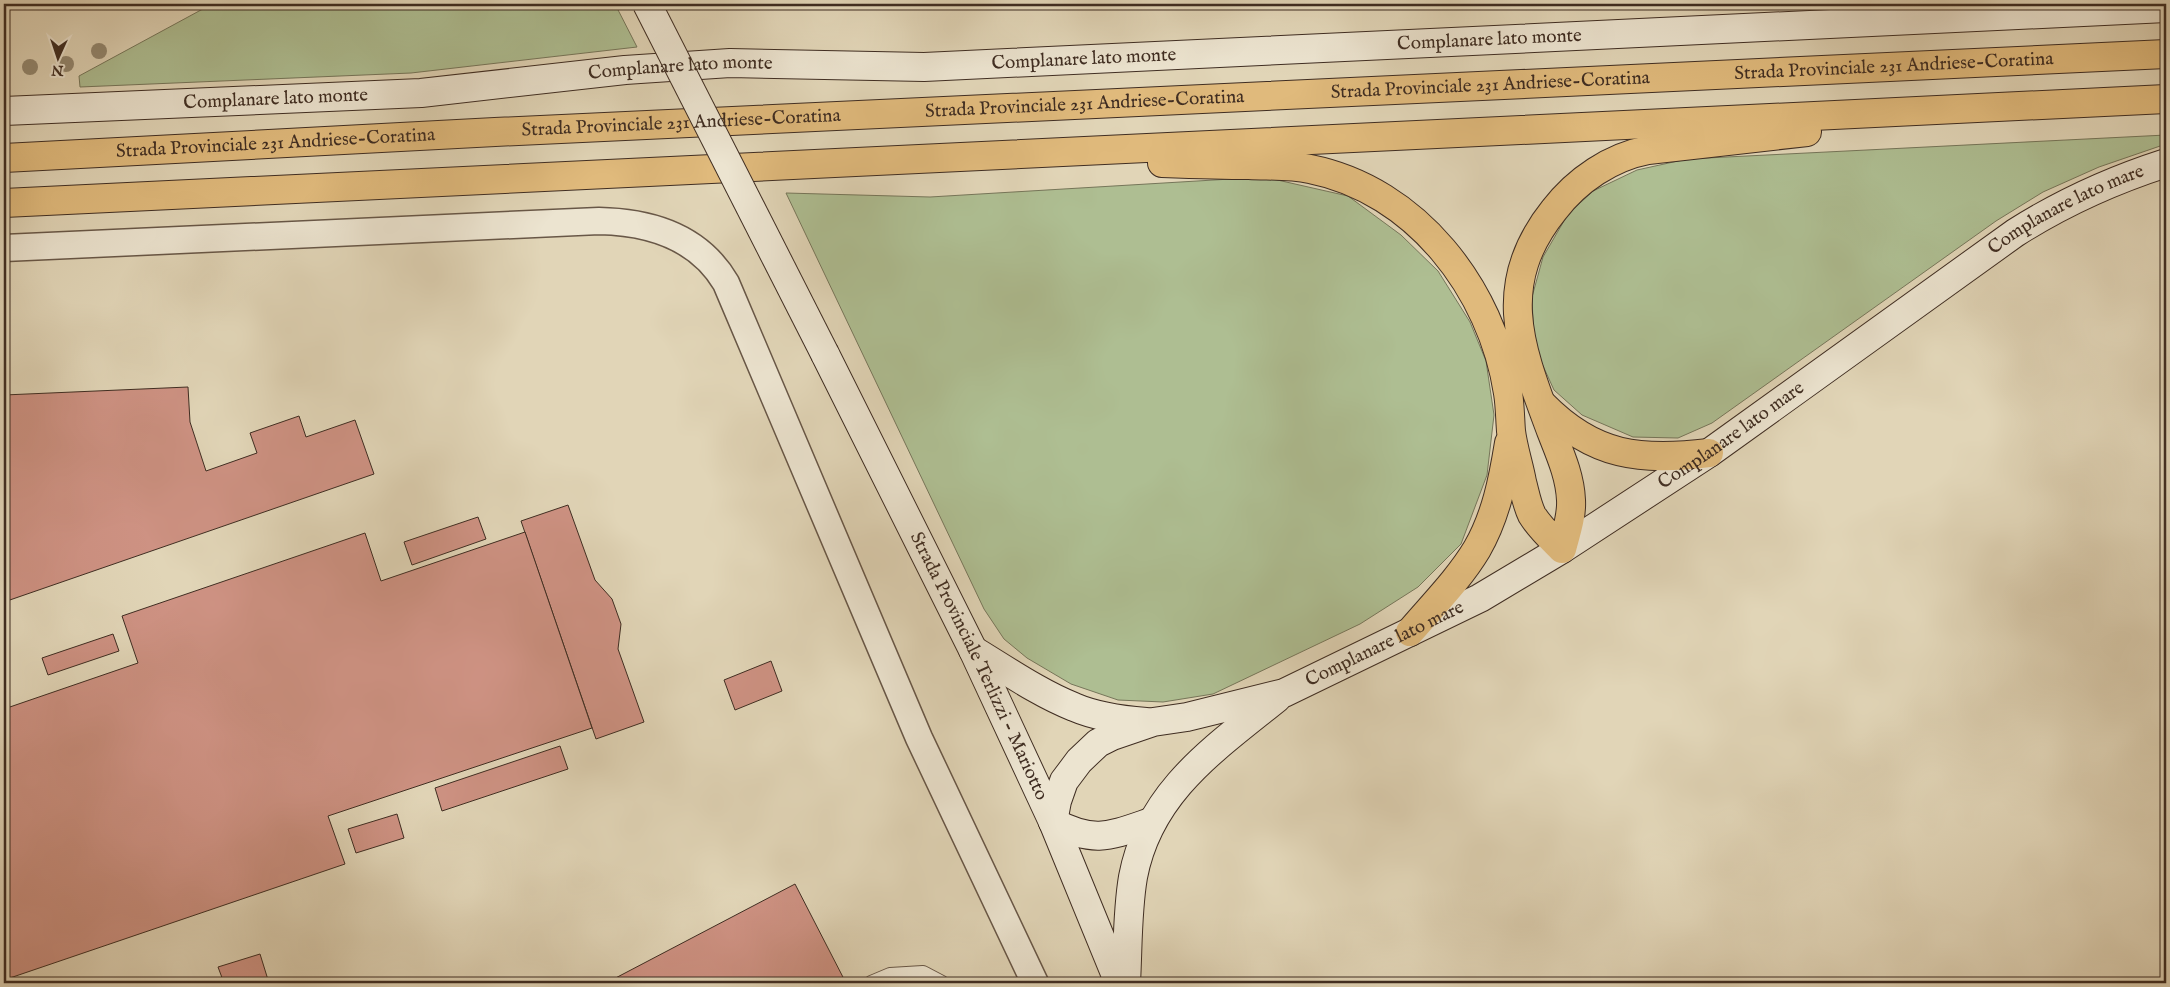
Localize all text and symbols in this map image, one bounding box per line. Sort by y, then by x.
street label: Complanare lato monte [1397,24,1583,57]
north arrow [32,32,82,82]
street label: Complanare lato monte [991,43,1177,76]
street label: Strada Provinciale 231 Andriese-Coratina [1734,47,2055,86]
street label: Complanare lato monte [587,51,773,86]
text: N [51,61,65,79]
street label: Strada Provinciale 231 Andriese-Coratina [1330,66,1651,105]
street label: Complanare lato monte [183,83,369,115]
street label: Strada Provinciale 231 Andriese-Coratina [925,85,1246,124]
street label: Strada Provinciale 231 Andriese-Coratina [521,104,842,143]
street label: Strada Provinciale 231 Andriese-Coratina [115,123,437,164]
street label: Complanare lato mare [1983,159,2148,261]
street label: Complanare lato mare [1653,376,1809,495]
street label: Strada Provinciale Terlizzi - Mariotto [904,528,1053,804]
street label: Complanare lato mare [1302,595,1468,693]

